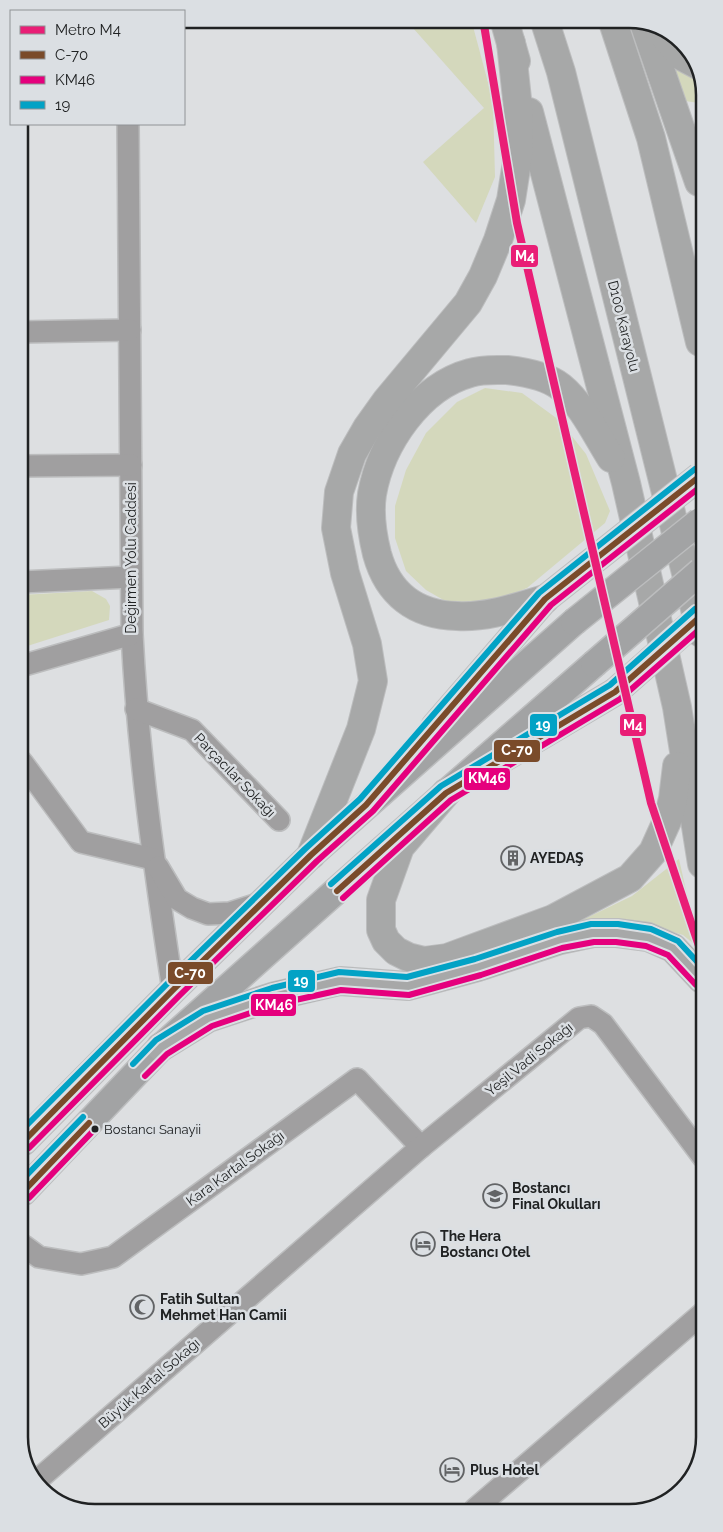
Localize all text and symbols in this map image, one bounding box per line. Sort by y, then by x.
legend [10,10,185,125]
text: Metro M4 [55,21,121,39]
text: C-70 [55,46,88,64]
text: KM46 [55,71,95,89]
text: 19 [55,96,70,114]
line badge: M4 [510,244,539,268]
text: M4 [515,248,535,264]
street label: D100 Karayolu [605,279,643,373]
street label: Değirmen Yolu Caddesi [123,482,139,634]
line badge: 19 [529,713,558,737]
line badge: M4 [619,713,647,737]
text: 19 [535,717,551,733]
text: M4 [623,717,643,733]
street label: Parçacılar Sokağı [191,730,279,820]
line badge: C-70 [493,739,541,763]
text: C-70 [501,742,533,758]
line badge: KM46 [463,767,511,791]
text: KM46 [468,770,506,786]
building icon: AYEDAŞ [500,845,526,871]
place label: AYEDAŞ [530,850,584,866]
line badge: C-70 [167,961,214,985]
text: C-70 [174,965,206,981]
line badge: 19 [287,969,316,993]
text: 19 [293,973,309,989]
line badge: KM46 [250,993,297,1017]
text: KM46 [255,997,293,1013]
street label: Yeşil Vadi Sokağı [482,1019,576,1099]
place label: Bostancı Sanayii [104,1122,201,1137]
marker: Bostancı Sanayii [90,1124,100,1134]
street label: Kara Kartal Sokağı [183,1127,287,1209]
place label: Bostancı Final Okulları [512,1180,600,1212]
school or university icon: Bostancı Final Okulları [482,1183,508,1209]
place label: The Hera Bostancı Otel [440,1228,531,1260]
hotel icon: The Hera Bostancı Otel [410,1231,436,1257]
place label: Fatih Sultan Mehmet Han Camii [160,1291,287,1323]
mosque icon: Fatih Sultan Mehmet Han Camii [129,1294,155,1320]
street label: Büyük Kartal Sokağı [95,1335,203,1431]
hotel icon: Plus Hotel [439,1457,465,1483]
place label: Plus Hotel [470,1462,539,1478]

